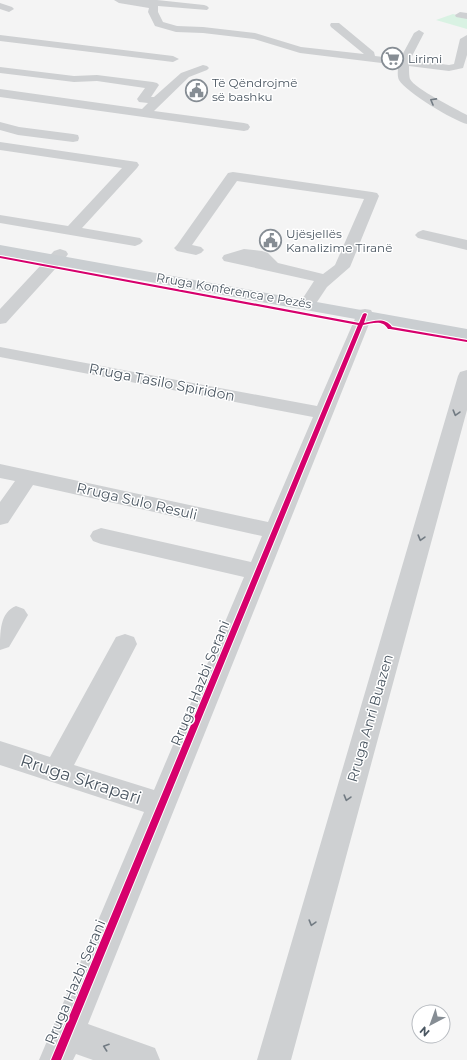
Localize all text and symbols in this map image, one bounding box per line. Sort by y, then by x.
supermarket icon: Lirimi [380,46,406,72]
place label: Lirimi [408,51,442,66]
place label: Të Qëndrojmë së bashku [212,75,298,104]
public building icon: Të Qëndrojmë së bashku [183,77,209,103]
one-way arrow [430,98,437,105]
place label: Ujësjellës Kanalizime Tiranë [286,226,392,255]
public building icon: Ujësjellës Kanalizime Tiranë [257,228,283,254]
street label: Rruga Konferenca e Pezës [155,269,313,312]
street label: Rruga Tasilo Spiridon [88,359,236,405]
one-way arrow [452,409,461,416]
street label: Rruga Sulo Resuli [75,478,199,524]
one-way arrow [417,534,426,541]
street label: Rruga Hazbi Serani [167,618,233,748]
street label: Rruga Anri Buazen [343,652,397,784]
street label: Rruga Skrapari [18,750,144,808]
one-way arrow [344,795,352,801]
street label: Rruga Hazbi Serani [41,917,109,1047]
one-way arrow [308,919,317,926]
north arrow [411,1004,451,1044]
text: N [416,1023,432,1040]
one-way arrow [103,1044,110,1052]

